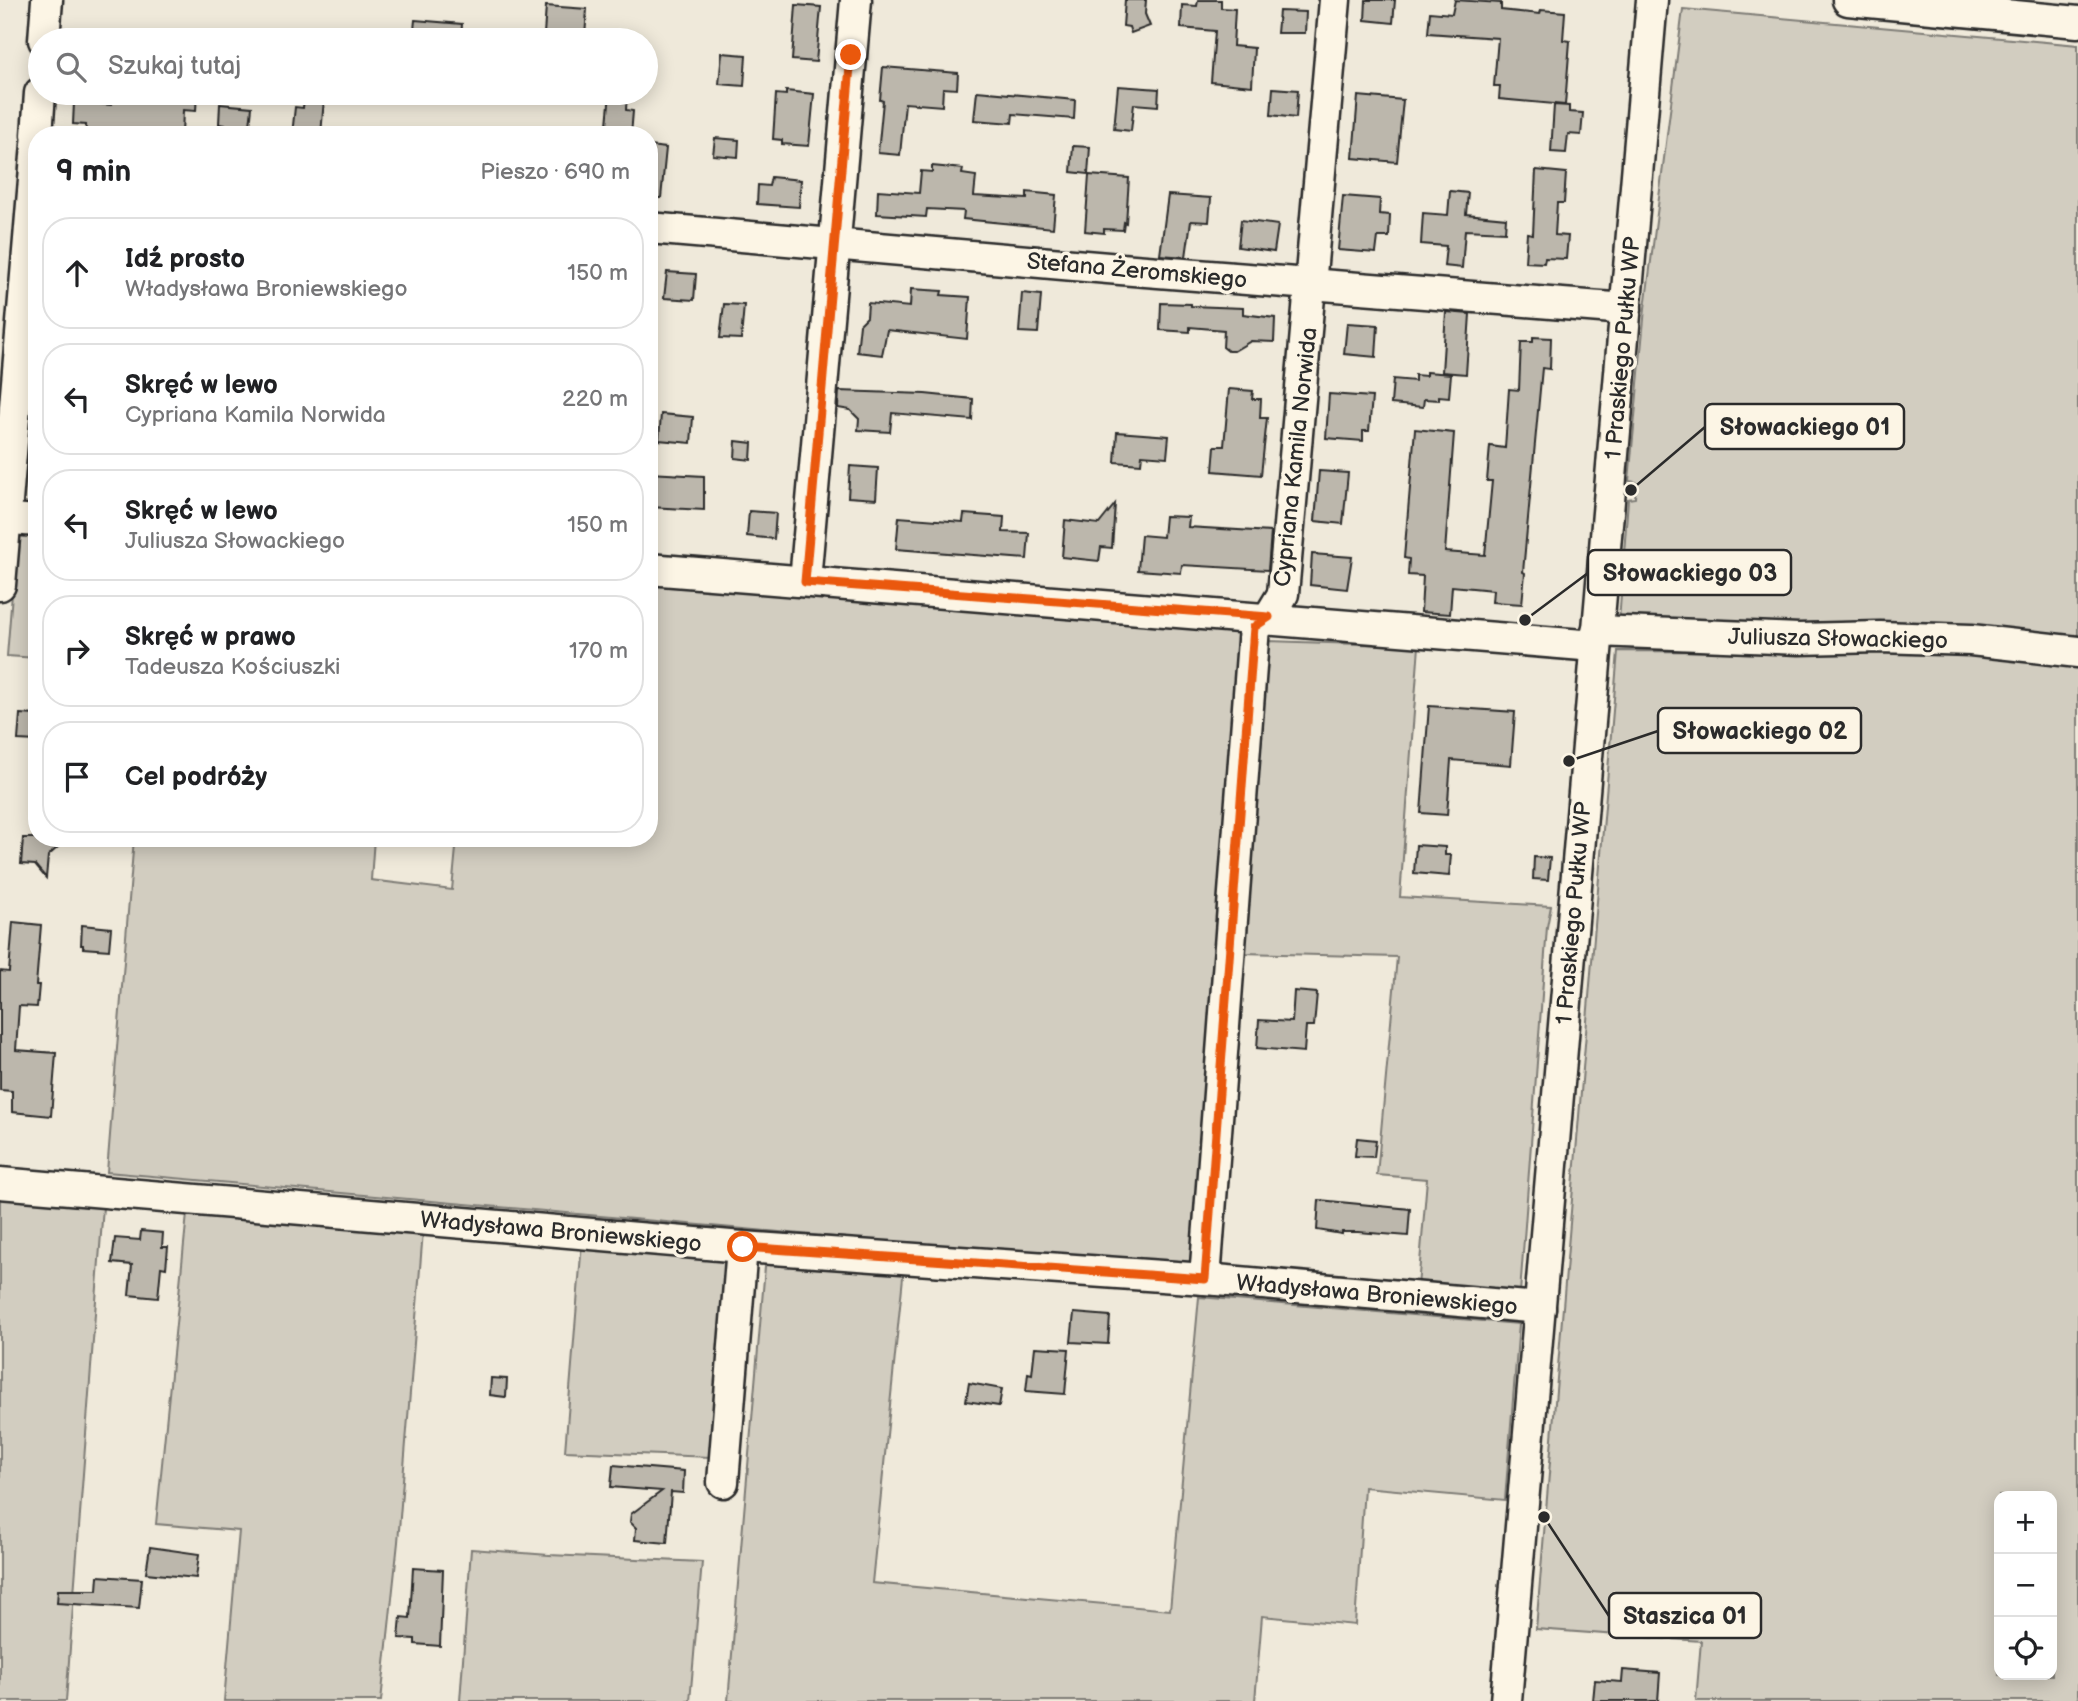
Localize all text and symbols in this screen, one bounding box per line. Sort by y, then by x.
search box [28,28,658,105]
route end [835,39,866,70]
icon: search [52,48,90,86]
text: Szukaj tutaj [108,51,241,82]
text: 9 min [56,154,131,190]
text: Pieszo · 690 m [480,158,630,186]
street label: 1 Praskiego Pułku WP [1599,235,1647,461]
text: Idź prosto [125,244,245,275]
street label: Stefana Żeromskiego [1026,247,1248,295]
icon: ahead [58,254,96,292]
text: 150 m [567,259,628,287]
text: Władysława Broniewskiego [125,275,408,303]
street label: Cypriana Kamila Norwida [1268,326,1324,588]
text: Skręć w lewo [125,370,278,401]
icon: left [58,380,96,418]
text: 220 m [562,385,628,413]
text: Cypriana Kamila Norwida [125,401,386,429]
callout: Słowackiego 01 [1705,404,1904,449]
text: Słowackiego 01 [1720,413,1890,442]
text: Skręć w lewo [125,496,278,527]
icon: left [58,506,96,544]
text: 150 m [567,511,628,539]
text: Juliusza Słowackiego [125,527,345,555]
callout: Słowackiego 03 [1588,550,1791,595]
text: Słowackiego 03 [1603,559,1777,588]
text: Skręć w prawo [125,622,296,653]
street label: Juliusza Słowackiego [1728,623,1948,655]
icon: right [58,632,96,670]
text: 170 m [569,637,628,665]
text: Tadeusza Kościuszki [125,653,340,681]
callout: Słowackiego 02 [1658,708,1861,753]
text: Słowackiego 02 [1672,717,1848,746]
icon: arrive [58,758,96,796]
text: Cel podróży [125,762,267,793]
street label: 1 Praskiego Pułku WP [1550,800,1598,1026]
street label: Władysława Broniewskiego [419,1206,703,1258]
route start [727,1231,758,1262]
street label: Władysława Broniewskiego [1235,1269,1519,1321]
map controls [1994,1491,2057,1680]
button: + [1994,1491,2057,1554]
button: − [1994,1554,2057,1617]
callout: Staszica 01 [1609,1593,1761,1638]
text: Staszica 01 [1623,1602,1747,1631]
button: locate [1994,1617,2057,1680]

